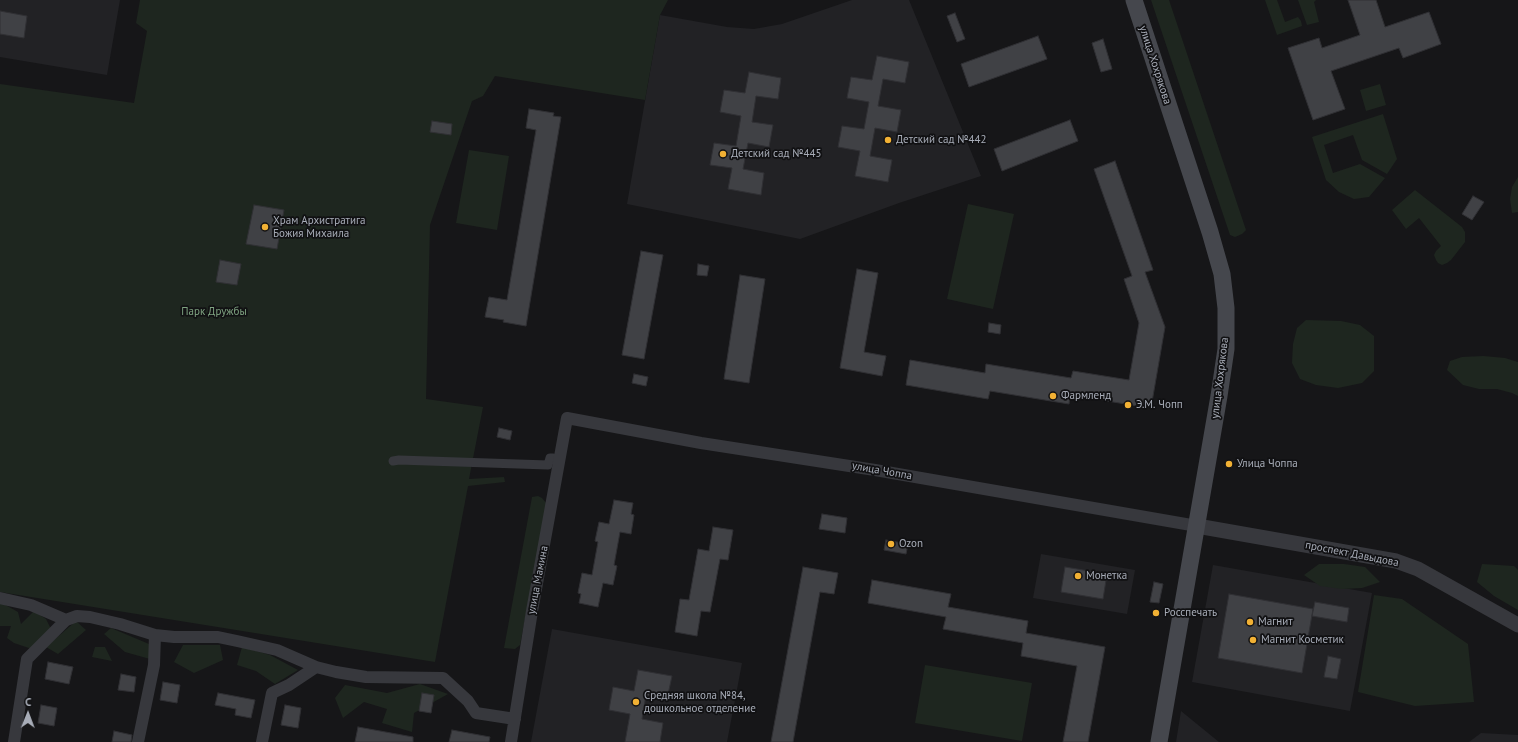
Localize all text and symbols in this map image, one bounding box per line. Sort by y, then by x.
street label: улица Хохрякова [1136,24,1174,106]
place label: Детский сад №442 [896,133,987,147]
marker: Детский сад №442 [883,135,893,145]
place label: Детский сад №445 [731,147,822,161]
marker: Детский сад №445 [718,149,728,159]
place label: Храм Архистратига Божия Михаила [273,214,366,240]
marker: Храм Архистратига Божия Михаила [260,222,270,232]
park label: Парк Дружбы [181,305,247,319]
street label: улица Хохрякова [1208,337,1232,419]
place label: Фармленд [1061,389,1111,403]
marker: Фармленд [1048,391,1058,401]
place label: Э.М. Чопп [1136,398,1183,412]
marker: Э.М. Чопп [1123,400,1133,410]
place label: Улица Чоппа [1237,457,1298,471]
street label: улица Чоппа [851,459,913,483]
marker: Улица Чоппа [1224,459,1234,469]
place label: Ozon [899,537,923,551]
street label: проспект Давыдова [1304,538,1400,570]
marker: Ozon [886,539,896,549]
street label: улица Мамина [525,545,551,615]
place label: Монетка [1086,569,1127,583]
marker: Монетка [1073,571,1083,581]
place label: Росспечать [1164,606,1217,620]
marker: Росспечать [1151,608,1161,618]
place label: Магнит [1258,615,1293,629]
marker: Магнит [1245,617,1255,627]
place label: Магнит Косметик [1261,633,1344,647]
marker: Магнит Косметик [1248,635,1258,645]
place label: Средняя школа №84, дошкольное отделение [644,689,756,715]
north arrow [8,694,48,734]
text: С [25,695,31,709]
marker: Средняя школа №84, дошкольное отделение [631,697,641,707]

